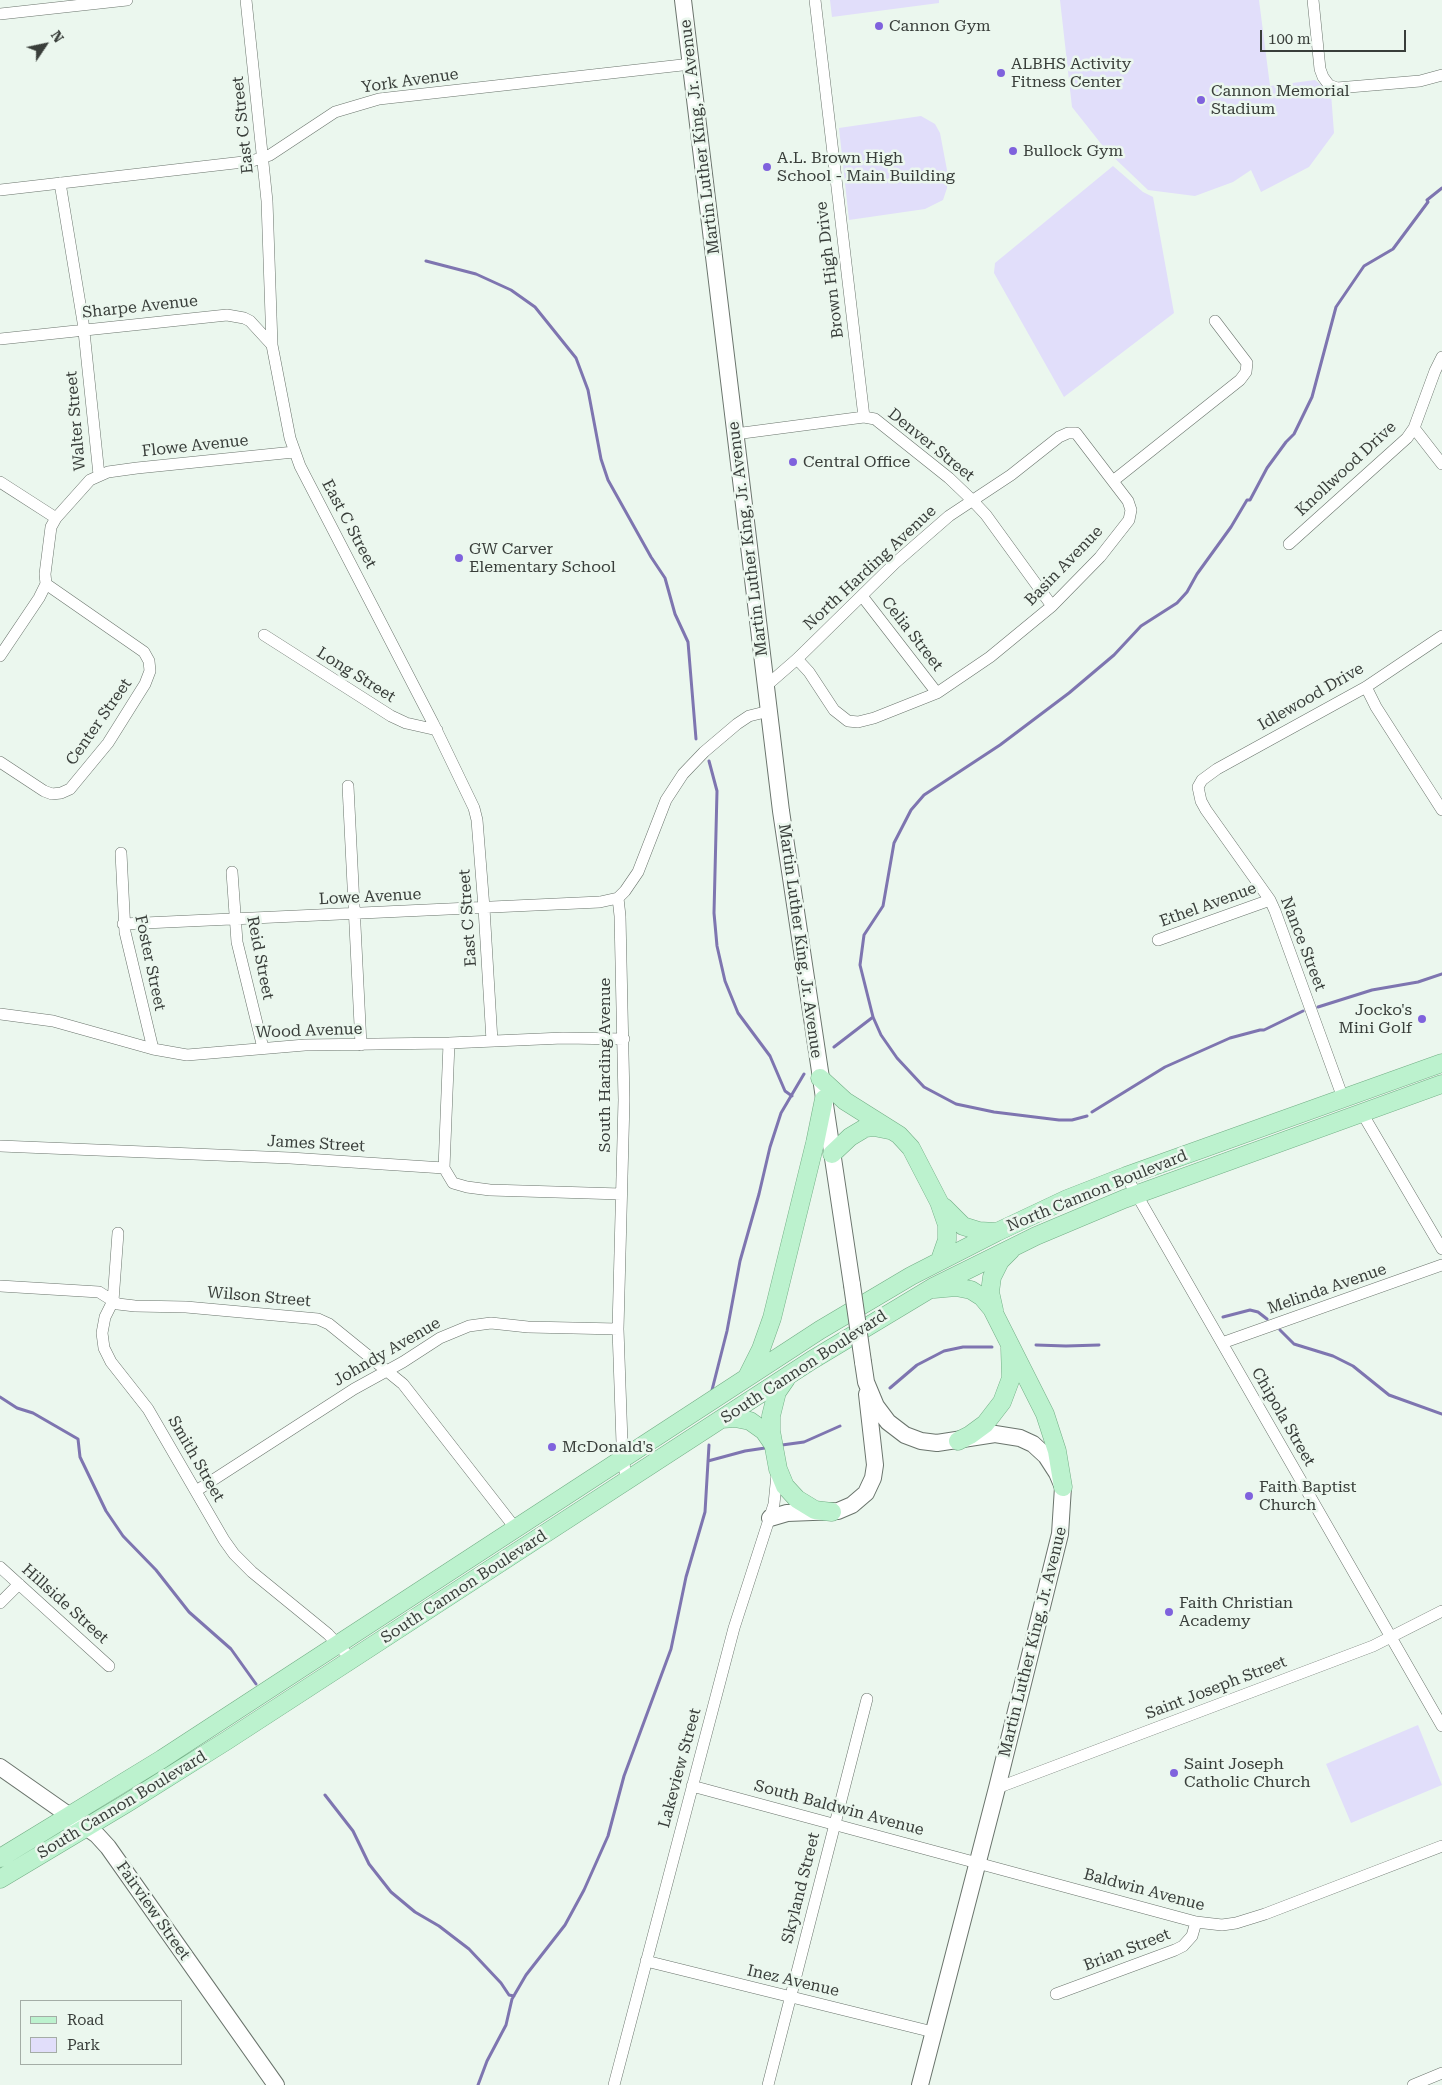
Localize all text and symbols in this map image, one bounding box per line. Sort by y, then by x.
place label: Cannon Gym [889,16,991,36]
street label: Martin Luther King, Jr. Avenue [676,18,724,256]
north arrow [20,20,70,70]
marker: Cannon Gym [873,20,885,32]
scale bar [1262,20,1408,52]
text: N [48,28,67,46]
text: 100 m [1268,30,1311,48]
place label: ALBHS Activity Fitness Center [1011,54,1131,92]
street label: York Avenue [360,65,460,97]
marker: ALBHS Activity Fitness Center [995,67,1007,79]
street label: East C Street [228,75,258,175]
place label: Cannon Memorial Stadium [1211,81,1350,119]
marker: Cannon Memorial Stadium [1195,94,1207,106]
place label: Bullock Gym [1023,141,1123,161]
marker: Bullock Gym [1007,145,1019,157]
place label: A.L. Brown High School - Main Building [777,148,955,186]
marker: A.L. Brown High School - Main Building [761,161,773,173]
street label: Brown High Drive [812,200,848,340]
street label: Sharpe Avenue [81,291,199,323]
street label: Walter Street [62,370,90,472]
street label: Denver Street [884,404,978,486]
street label: Knollwood Drive [1292,418,1400,520]
street label: Martin Luther King, Jr. Avenue [724,420,772,658]
street label: Flowe Avenue [141,431,249,461]
place label: Central Office [803,452,910,472]
marker: Central Office [787,456,799,468]
street label: East C Street [318,476,380,572]
street label: North Harding Avenue [800,502,940,634]
street label: Basin Avenue [1021,522,1107,610]
place label: GW Carver Elementary School [469,539,616,577]
marker: GW Carver Elementary School [453,552,465,564]
street label: Celia Street [877,593,947,675]
street label: Long Street [313,643,399,707]
street label: Idlewood Drive [1255,659,1367,735]
street label: Center Street [62,675,136,769]
street label: Martin Luther King, Jr. Avenue [774,823,826,1059]
street label: East C Street [455,868,481,968]
street label: Ethel Avenue [1157,879,1259,931]
street label: Lowe Avenue [318,885,422,909]
street label: Nance Street [1276,894,1330,994]
street label: Foster Street [130,913,170,1013]
street label: Reid Street [242,914,278,1002]
street label: South Harding Avenue [595,978,615,1152]
place label: Jocko's Mini Golf [1338,1000,1412,1038]
marker: Jocko's Mini Golf [1416,1013,1428,1025]
street label: Wood Avenue [255,1020,363,1042]
street label: James Street [266,1132,366,1156]
street label: North Cannon Boulevard [1004,1146,1190,1236]
street label: Melinda Avenue [1265,1260,1389,1318]
street label: Wilson Street [206,1283,312,1311]
street label: South Cannon Boulevard [718,1306,890,1428]
street label: Johndy Avenue [330,1314,444,1390]
street label: Chipola Street [1247,1364,1319,1470]
street label: Smith Street [164,1413,228,1505]
place label: McDonald's [562,1437,653,1457]
marker: McDonald's [546,1441,558,1453]
place label: Faith Baptist Church [1259,1477,1356,1515]
marker: Faith Baptist Church [1243,1490,1255,1502]
street label: Martin Luther King, Jr. Avenue [995,1525,1071,1759]
street label: South Cannon Boulevard [378,1526,550,1648]
street label: Hillside Street [18,1560,112,1648]
place label: Faith Christian Academy [1179,1593,1293,1631]
marker: Faith Christian Academy [1163,1606,1175,1618]
street label: Saint Joseph Street [1143,1652,1289,1724]
street label: Lakeview Street [655,1706,705,1830]
street label: South Cannon Boulevard [34,1747,210,1863]
place label: Saint Joseph Catholic Church [1184,1754,1310,1792]
marker: Saint Joseph Catholic Church [1168,1767,1180,1779]
street label: South Baldwin Avenue [752,1776,926,1840]
street label: Skyland Street [778,1831,824,1945]
street label: Fairview Street [112,1858,194,1964]
street label: Baldwin Avenue [1081,1865,1207,1915]
street label: Brian Street [1081,1925,1173,1975]
street label: Inez Avenue [745,1961,841,2001]
legend [20,2000,182,2065]
text: Road [67,2011,104,2029]
text: Park [67,2036,100,2054]

